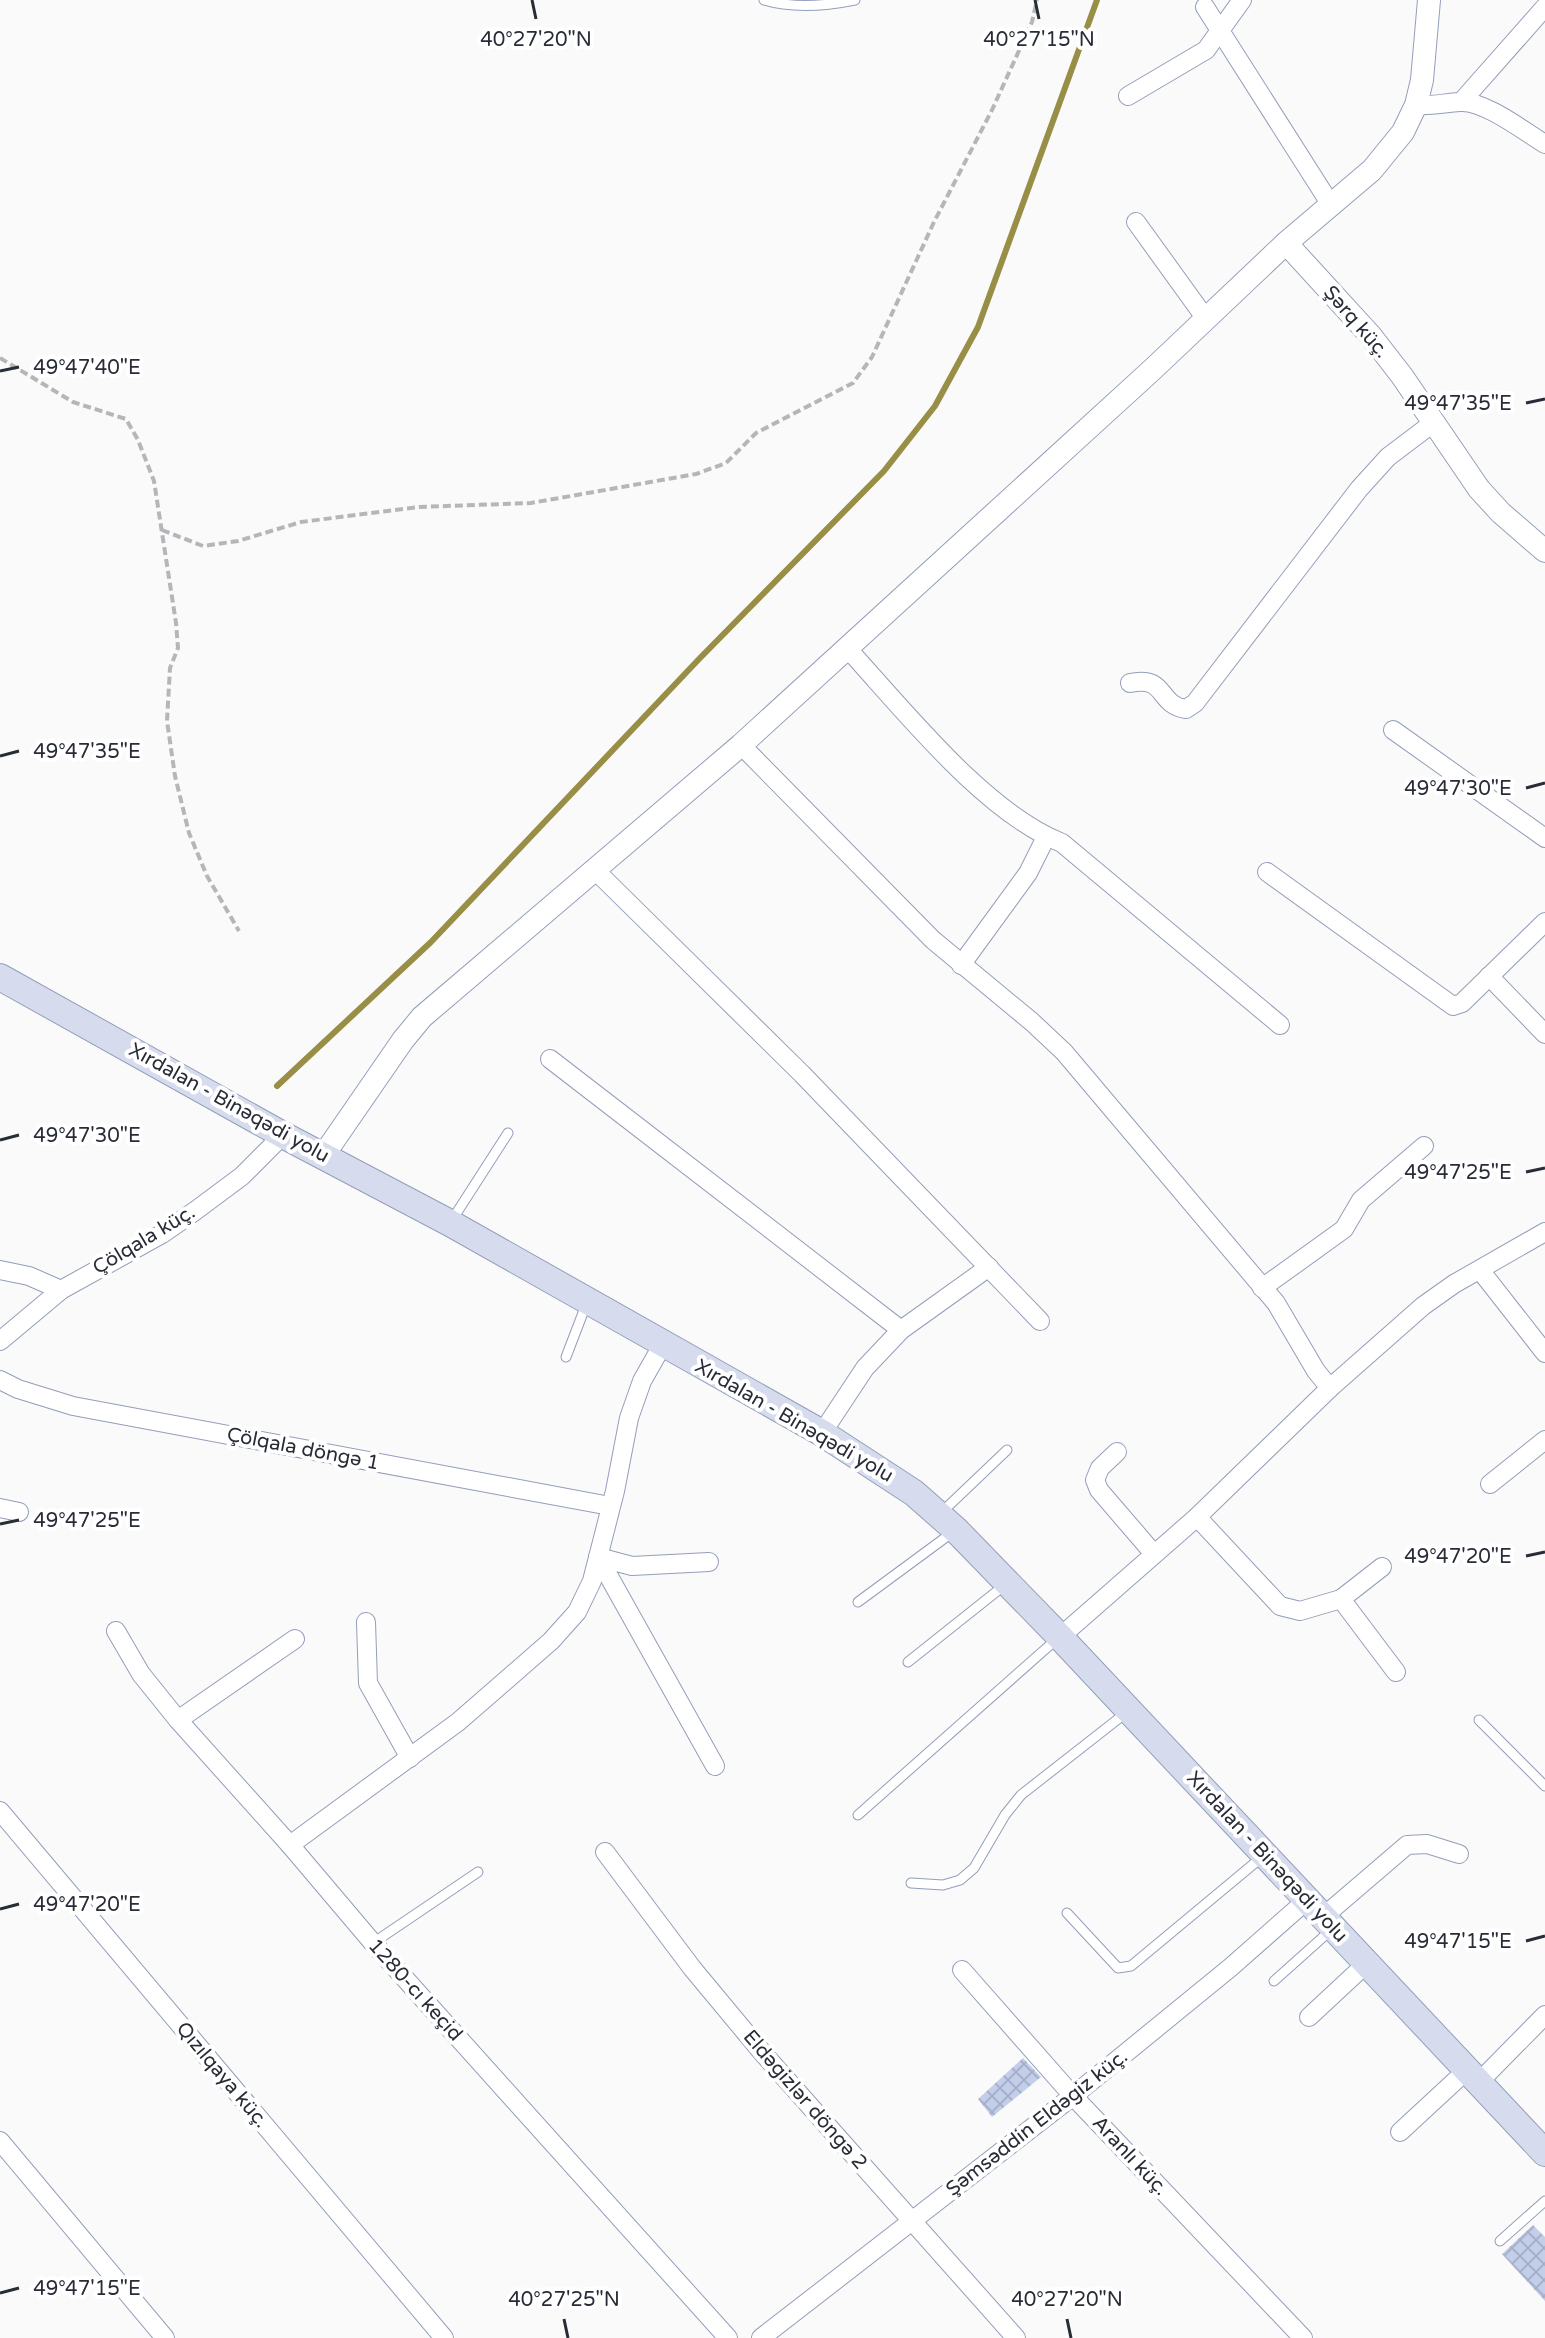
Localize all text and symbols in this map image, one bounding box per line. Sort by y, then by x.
text: 40°27'20"N [480,28,592,52]
text: 40°27'15"N [983,28,1095,52]
street label: Şərq küç. [1318,281,1394,363]
text: 49°47'40"E [33,356,141,380]
text: 49°47'35"E [1404,392,1512,416]
text: 49°47'35"E [33,740,141,764]
text: 49°47'30"E [1404,777,1512,801]
street label: Xırdalan - Binəqədi yolu [125,1038,333,1168]
text: 49°47'30"E [33,1124,141,1148]
text: 49°47'25"E [1404,1161,1512,1185]
street label: Çölqala küç. [89,1200,199,1280]
street label: Xırdalan - Binəqədi yolu [690,1354,898,1488]
street label: Çölqala döngə 1 [225,1422,381,1476]
text: 49°47'25"E [33,1509,141,1533]
text: 49°47'20"E [1404,1545,1512,1569]
street label: Xırdalan - Binəqədi yolu [1181,1766,1353,1948]
text: 49°47'20"E [33,1893,141,1917]
text: 49°47'15"E [1404,1930,1512,1954]
street label: 1280-cı keçid [363,1934,467,2046]
street label: Qızılqaya küç. [171,2017,273,2133]
street label: Eldəgizlər döngə 2 [738,2025,872,2175]
street label: Şəmsəddin Eldəgiz küç. [941,2045,1133,2201]
street label: Aranlı küç. [1087,2111,1173,2201]
text: 49°47'15"E [33,2277,141,2301]
text: 40°27'25"N [508,2288,620,2312]
text: 40°27'20"N [1011,2288,1123,2312]

